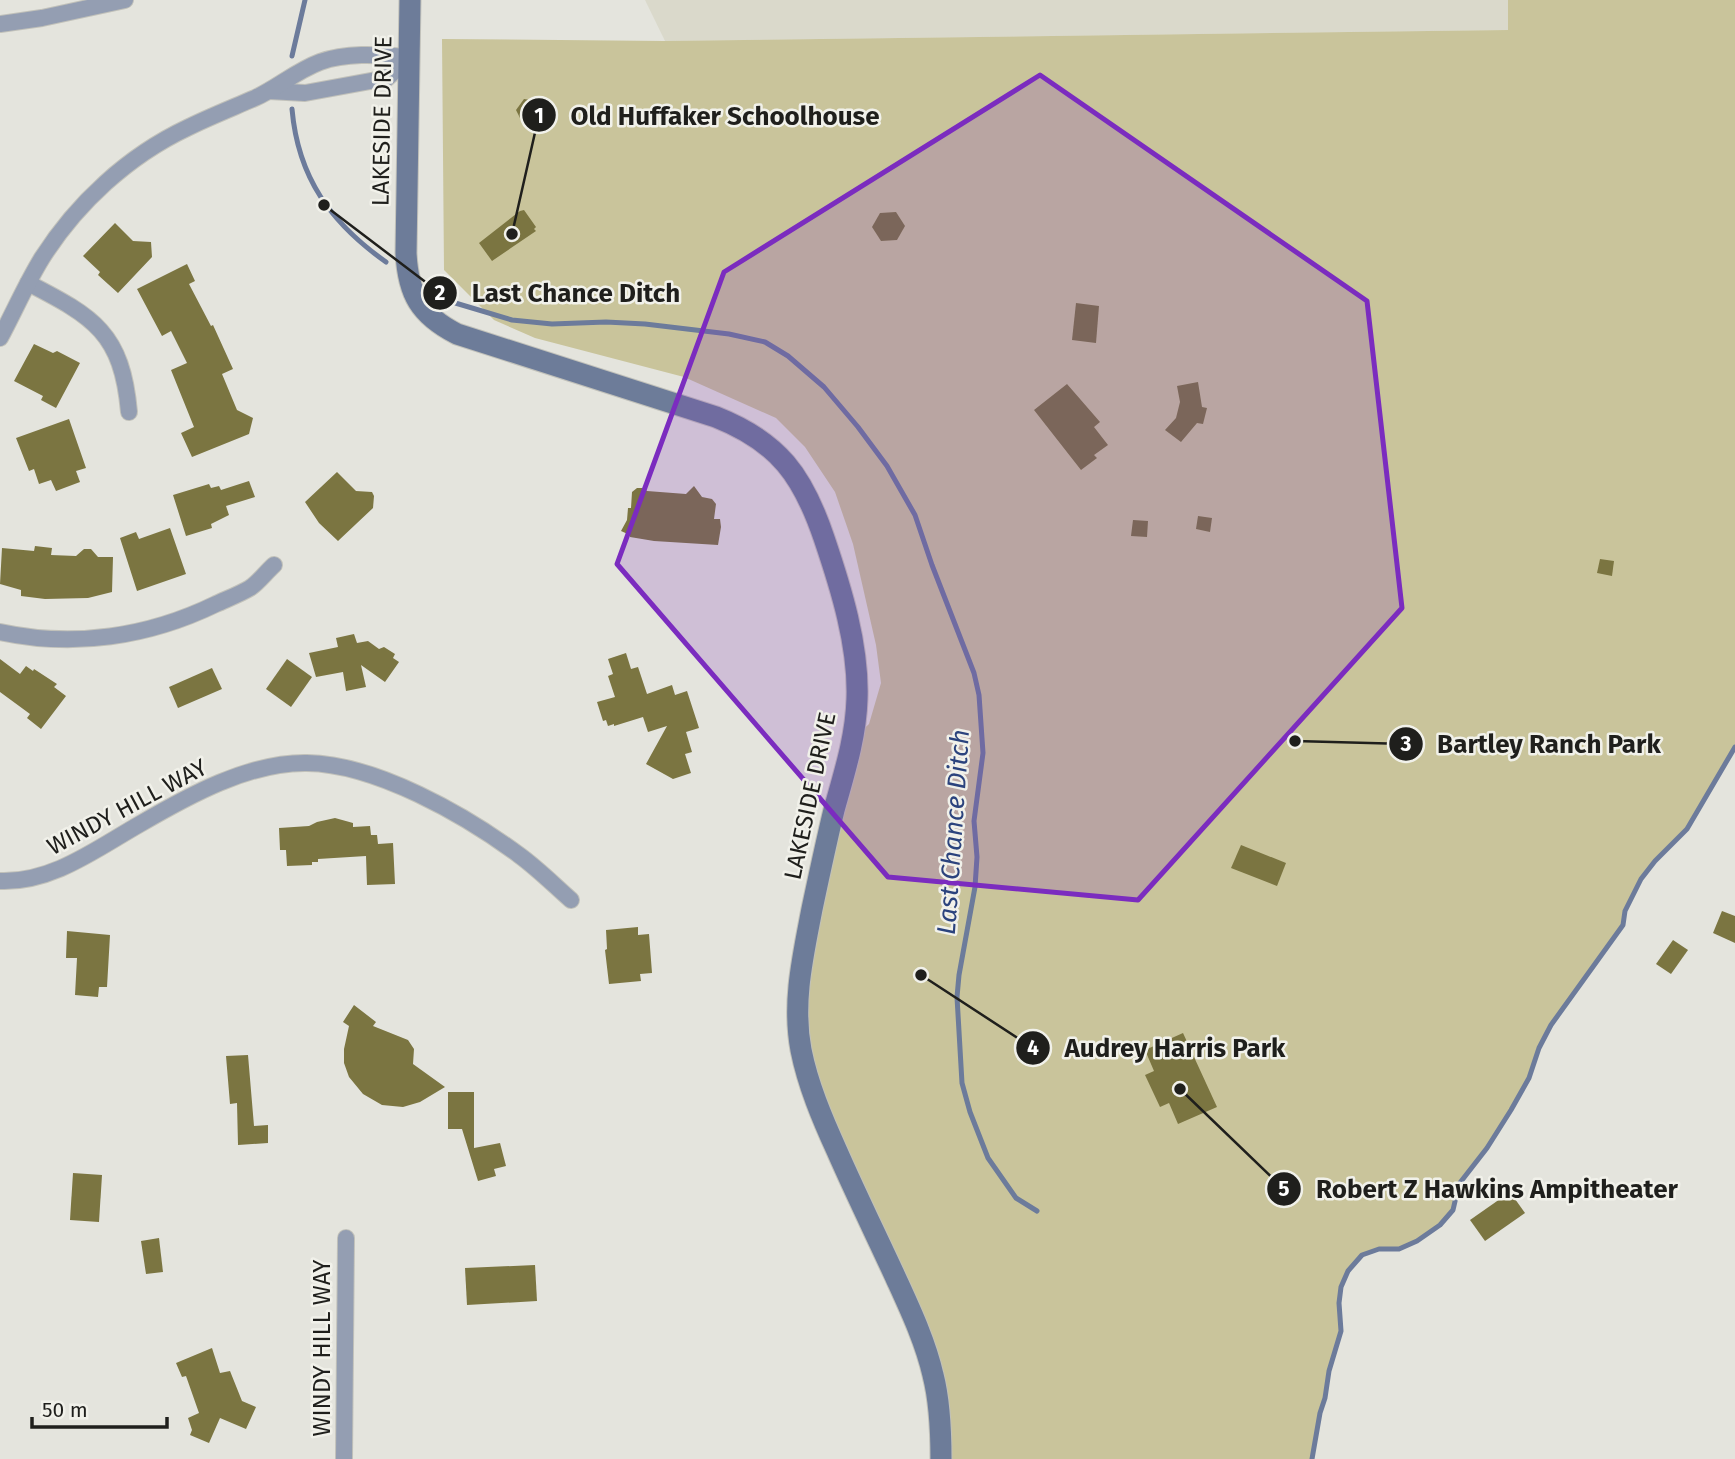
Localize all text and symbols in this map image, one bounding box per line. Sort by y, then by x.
street label: LAKESIDE DRIVE [367,36,397,206]
callout: Old Huffaker Schoolhouse [521,92,893,139]
text: Old Huffaker Schoolhouse [571,101,879,132]
text: 1 [534,103,544,129]
callout: Last Chance Ditch [423,269,694,316]
text: Last Chance Ditch [472,278,680,309]
text: 2 [435,280,446,306]
street label: LAKESIDE DRIVE [779,710,841,882]
callout: Bartley Ranch Park [1388,720,1675,767]
water label: Last Chance Ditch [931,728,976,936]
text: Bartley Ranch Park [1437,729,1662,760]
text: 3 [1400,731,1412,757]
street label: WINDY HILL WAY [42,753,212,861]
callout: Audrey Harris Park [1015,1024,1299,1071]
text: Audrey Harris Park [1064,1033,1286,1064]
text: 4 [1027,1035,1039,1061]
callout: Robert Z Hawkins Ampitheater [1267,1166,1692,1213]
text: Robert Z Hawkins Ampitheater [1316,1174,1678,1205]
text: 5 [1278,1176,1290,1202]
street label: WINDY HILL WAY [308,1259,336,1436]
scale bar [32,1386,166,1430]
text: 50 m [42,1397,88,1423]

